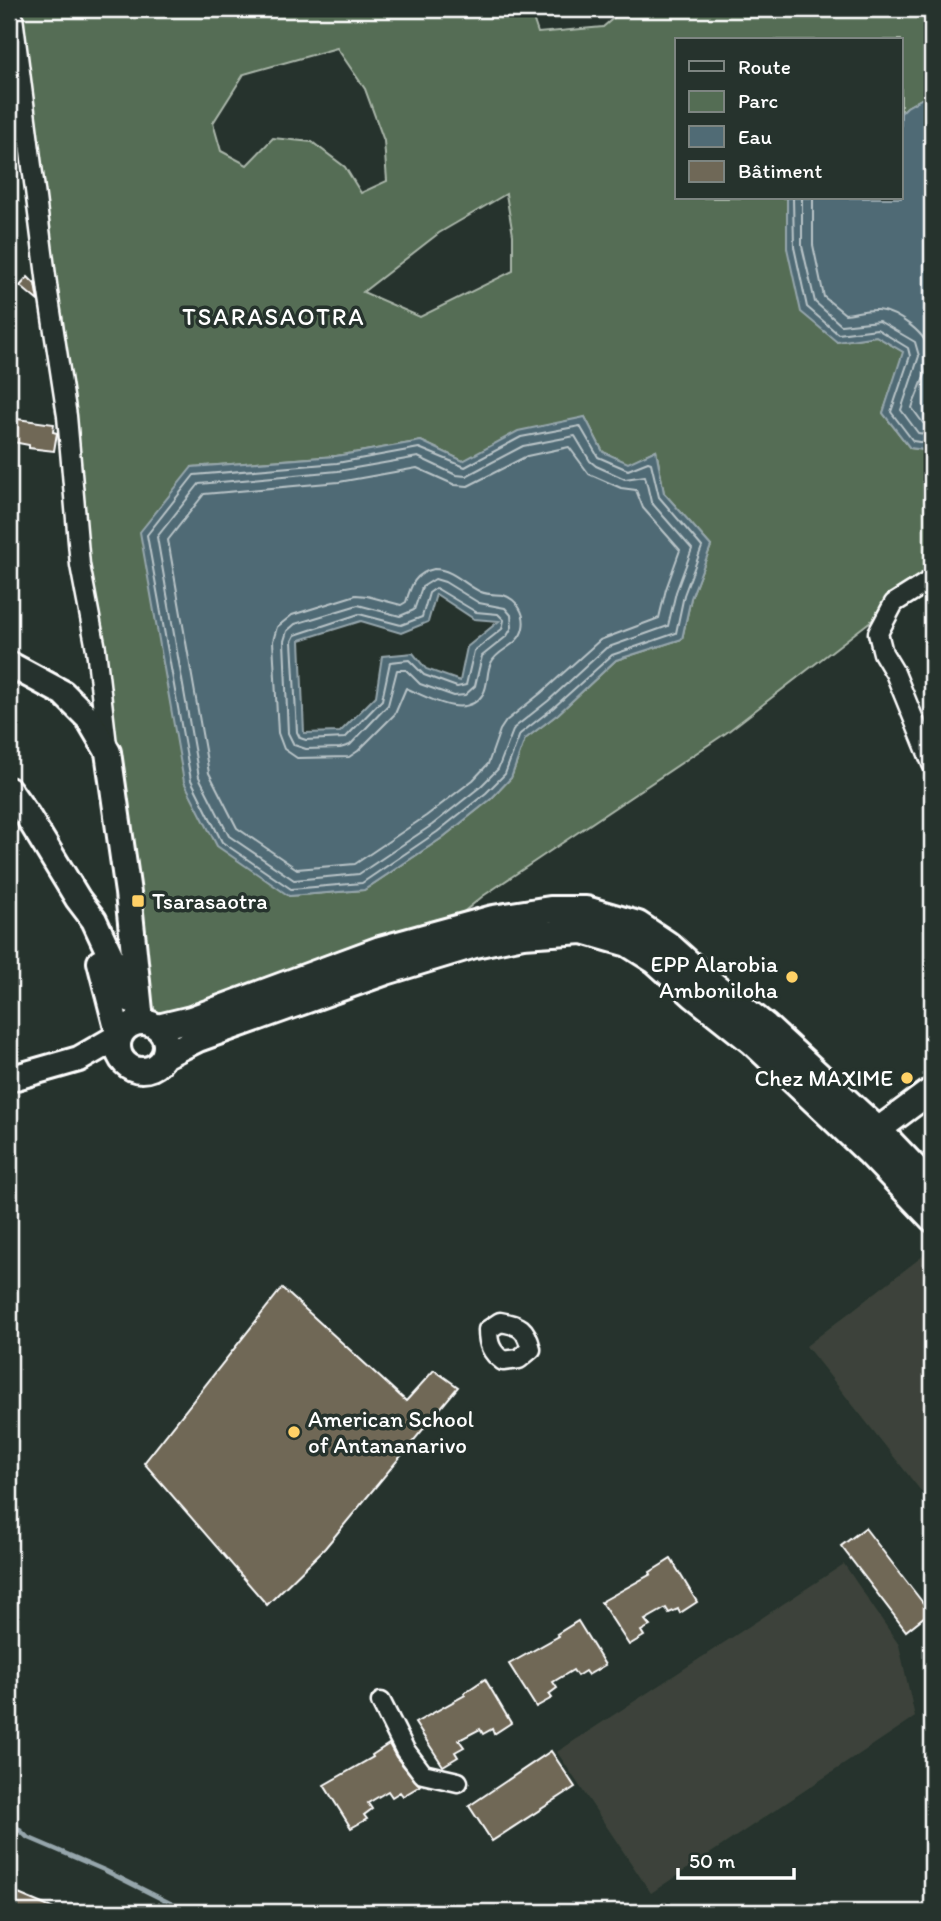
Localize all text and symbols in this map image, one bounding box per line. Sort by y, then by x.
legend [675,38,902,200]
text: Route [738,54,791,79]
text: Parc [738,88,778,113]
text: Eau [738,124,772,149]
text: Bâtiment [738,158,822,183]
district label: TSARASAOTRA [182,302,366,331]
place label: Tsarasaotra [152,887,267,915]
marker: Tsarasaotra [130,893,146,909]
place label: EPP Alarobia Amboniloha [650,950,778,1004]
marker: EPP Alarobia Amboniloha [784,969,800,985]
place label: Chez MAXIME [754,1064,893,1092]
marker: Chez MAXIME [899,1070,915,1086]
place label: American School of Antananarivo [308,1405,475,1459]
marker: American School of Antananarivo [286,1424,302,1440]
scale bar [678,1837,794,1881]
text: 50 m [689,1848,736,1873]

